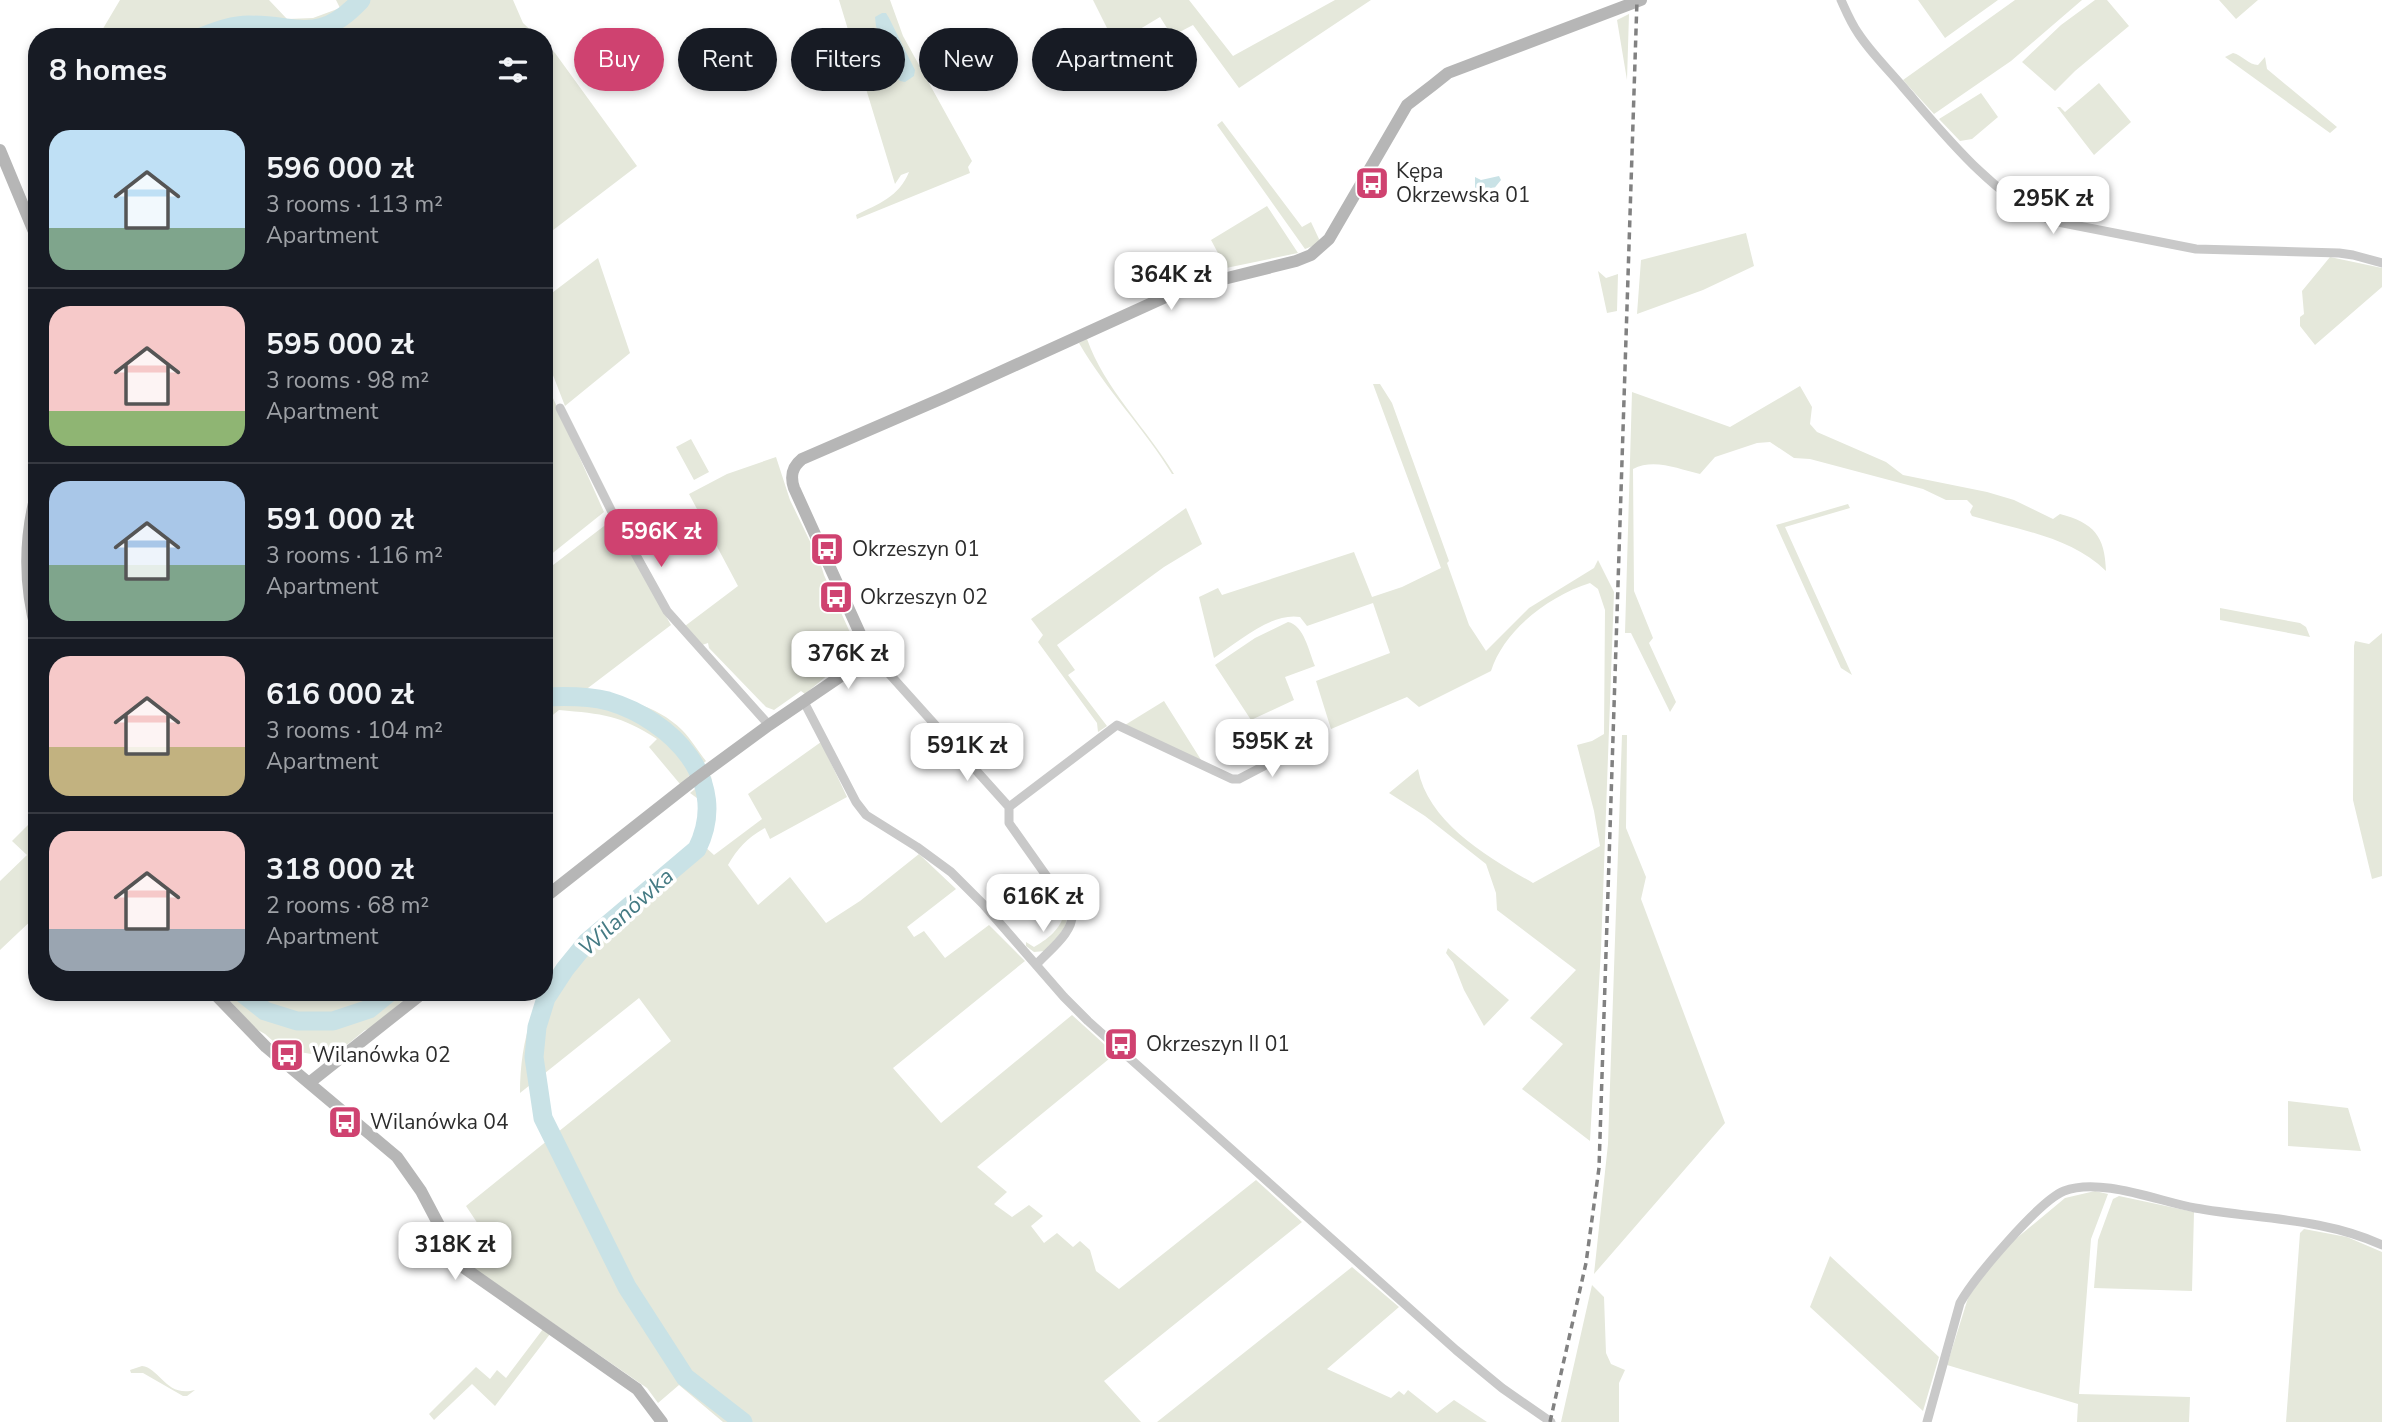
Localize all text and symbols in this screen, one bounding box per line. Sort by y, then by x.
chip: Buy [574,28,664,91]
chip: Rent [678,28,777,91]
chip: Filters [791,28,905,91]
chip: New [919,28,1018,91]
chip: Apartment [1032,28,1197,91]
text: 8 homes [49,50,167,91]
icon: filters [494,51,532,89]
text: 596 000 zł [266,148,414,189]
place label: Kępa Okrzewska 01 [1396,157,1530,209]
icon: home [105,158,189,242]
bus stop icon: Kępa Okrzewska 01 [1353,164,1391,202]
pin: 295K zł [1988,176,2118,236]
text: 295K zł [2012,183,2094,214]
text: 3 rooms · 113 m² [266,189,443,220]
text: Apartment [266,220,378,251]
pin: 364K zł [1106,252,1236,312]
text: 364K zł [1130,259,1212,290]
text: 595 000 zł [266,324,414,365]
icon: home [105,334,189,418]
text: 3 rooms · 98 m² [266,365,429,396]
text: Apartment [266,396,378,427]
text: 591 000 zł [266,499,414,540]
icon: home [105,509,189,593]
pin: 596K zł [596,510,726,569]
text: 596K zł [620,516,702,547]
bus stop icon: Okrzeszyn 01 [808,530,846,568]
place label: Okrzeszyn 01 [852,535,980,563]
text: 3 rooms · 116 m² [266,540,443,571]
text: Apartment [266,571,378,602]
bus stop icon: Okrzeszyn 02 [817,578,855,616]
place label: Okrzeszyn 02 [860,583,988,611]
pin: 376K zł [783,632,913,691]
text: 376K zł [807,638,889,669]
text: 616 000 zł [266,674,414,715]
icon: home [105,684,189,768]
text: 3 rooms · 104 m² [266,715,443,746]
pin: 595K zł [1207,720,1337,779]
pin: 591K zł [902,724,1032,783]
text: 595K zł [1231,726,1313,757]
text: 591K zł [926,730,1008,761]
text: Apartment [266,746,378,777]
text: 318 000 zł [266,849,414,890]
icon: home [105,859,189,943]
water label: Wilanówka [572,861,680,963]
pin: 616K zł [978,874,1108,934]
text: 616K zł [1002,881,1084,912]
text: 2 rooms · 68 m² [266,890,429,921]
text: Apartment [266,921,378,952]
bus stop icon: Okrzeszyn II 01 [1102,1025,1140,1063]
place label: Okrzeszyn II 01 [1146,1030,1290,1058]
bus stop icon: Wilanówka 02 [268,1036,306,1074]
place label: Wilanówka 02 [312,1041,451,1069]
bus stop icon: Wilanówka 04 [326,1103,364,1141]
place label: Wilanówka 04 [370,1108,509,1136]
pin: 318K zł [390,1222,520,1282]
text: 318K zł [414,1229,496,1260]

